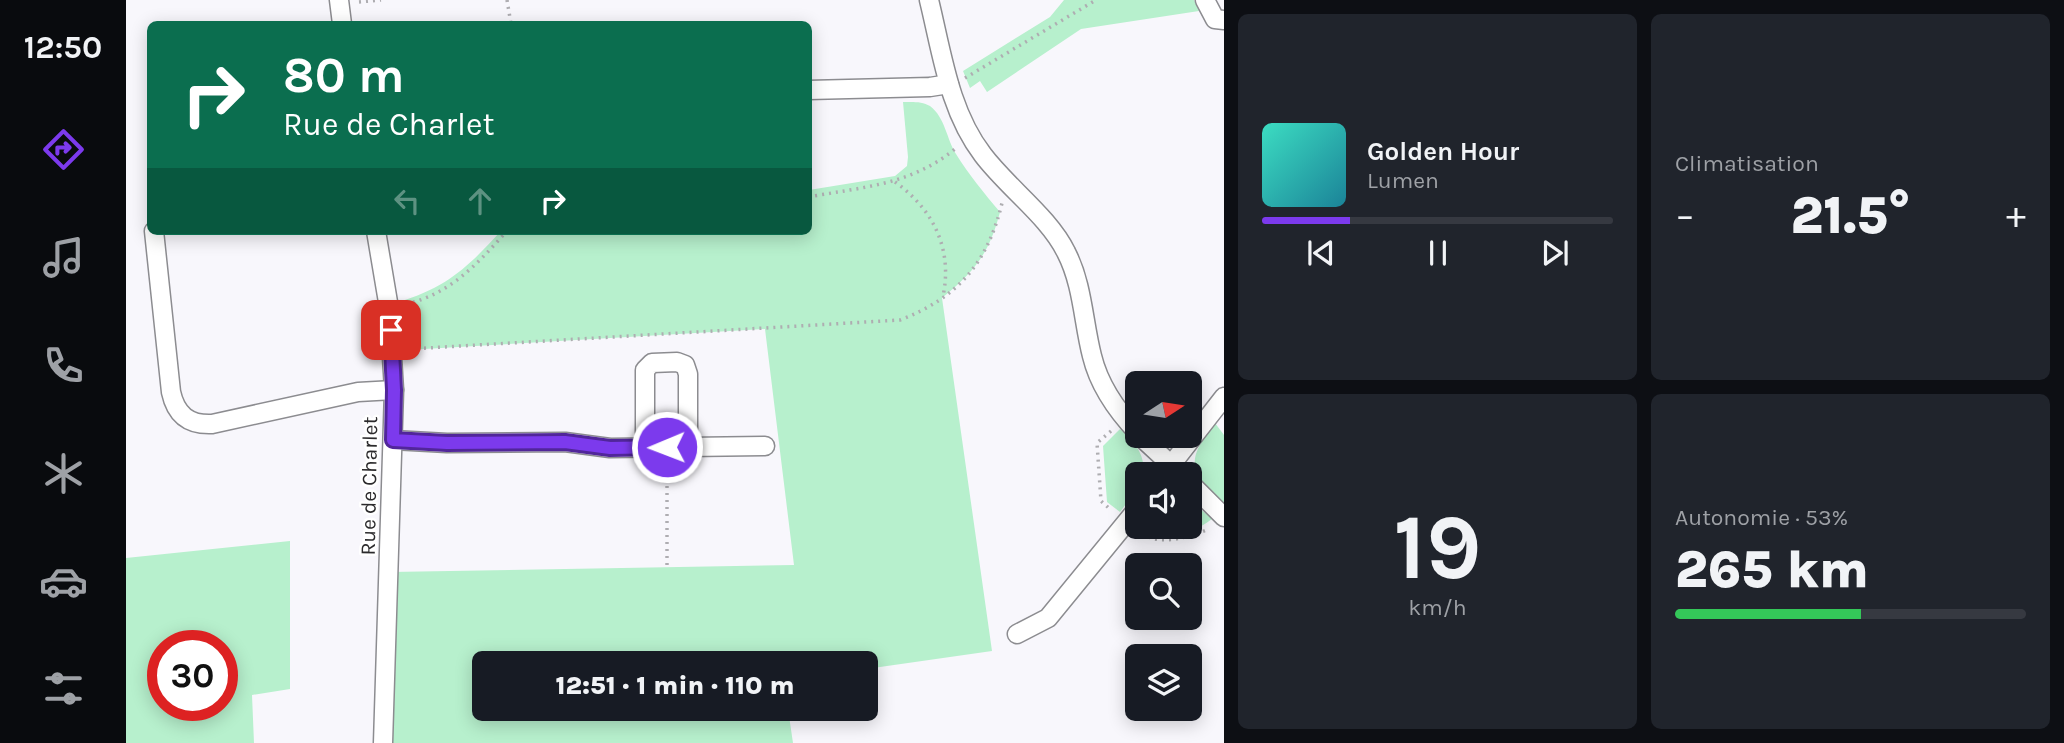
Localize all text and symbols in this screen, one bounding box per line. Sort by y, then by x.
text: 12:50 [24,29,102,66]
text: 80 m [283,47,405,104]
icon: right [168,49,259,140]
text: Rue de Charlet [283,106,495,143]
icon: directions [39,125,88,174]
text: Golden Hour [1367,136,1519,167]
text: Climatisation [1675,150,1819,177]
text: Lumen [1367,167,1439,194]
icon: left [388,182,426,220]
icon: ahead [461,182,499,220]
icon: right [534,182,572,220]
text: 21.5° [1790,185,1911,246]
text: − [1675,193,1695,238]
text: + [2006,193,2026,238]
icon: music [39,233,88,282]
icon: previous [1302,234,1340,272]
icon: pause [1419,234,1457,272]
icon: next [1536,234,1574,272]
pin [361,300,421,360]
icon: arrive [372,311,410,349]
icon: phone [39,341,88,390]
north arrow [1125,371,1202,448]
map controls [1125,371,1202,721]
position arrow [630,410,704,484]
street label: Rue de Charlet [356,416,382,556]
icon: climate [39,449,88,498]
button: sound [1125,462,1202,539]
text: 19 [1394,495,1481,601]
text: Autonomie · 53% [1675,504,1848,531]
text: 265 km [1675,539,1869,600]
button: search [1125,553,1202,630]
icon: car [39,557,88,606]
text: km/h [1408,594,1467,621]
speed limit sign: 30 [147,630,238,721]
button: layers [1125,644,1202,721]
icon: filters [39,664,88,713]
text: 12:51 · 1 min · 110 m [556,670,794,701]

